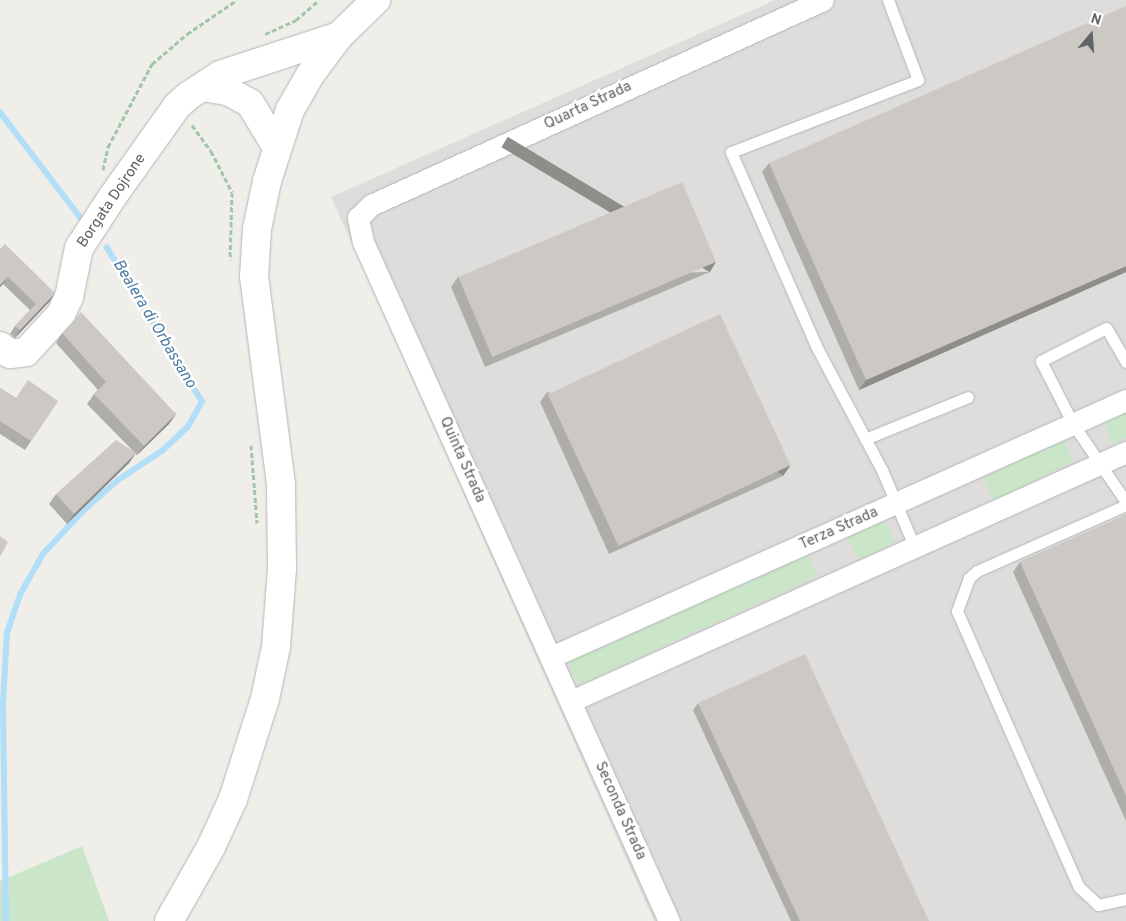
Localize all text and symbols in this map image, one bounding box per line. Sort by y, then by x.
north arrow [1066,10,1116,60]
text: N [1088,11,1103,30]
street label: Quarta Strada [541,78,635,134]
street label: Borgata Dojrone [74,151,150,251]
water label: Bealera di Orbassano [108,256,200,392]
street label: Quinta Strada [435,414,489,506]
street label: Terza Strada [797,504,881,554]
street label: Seconda Strada [590,759,650,863]

